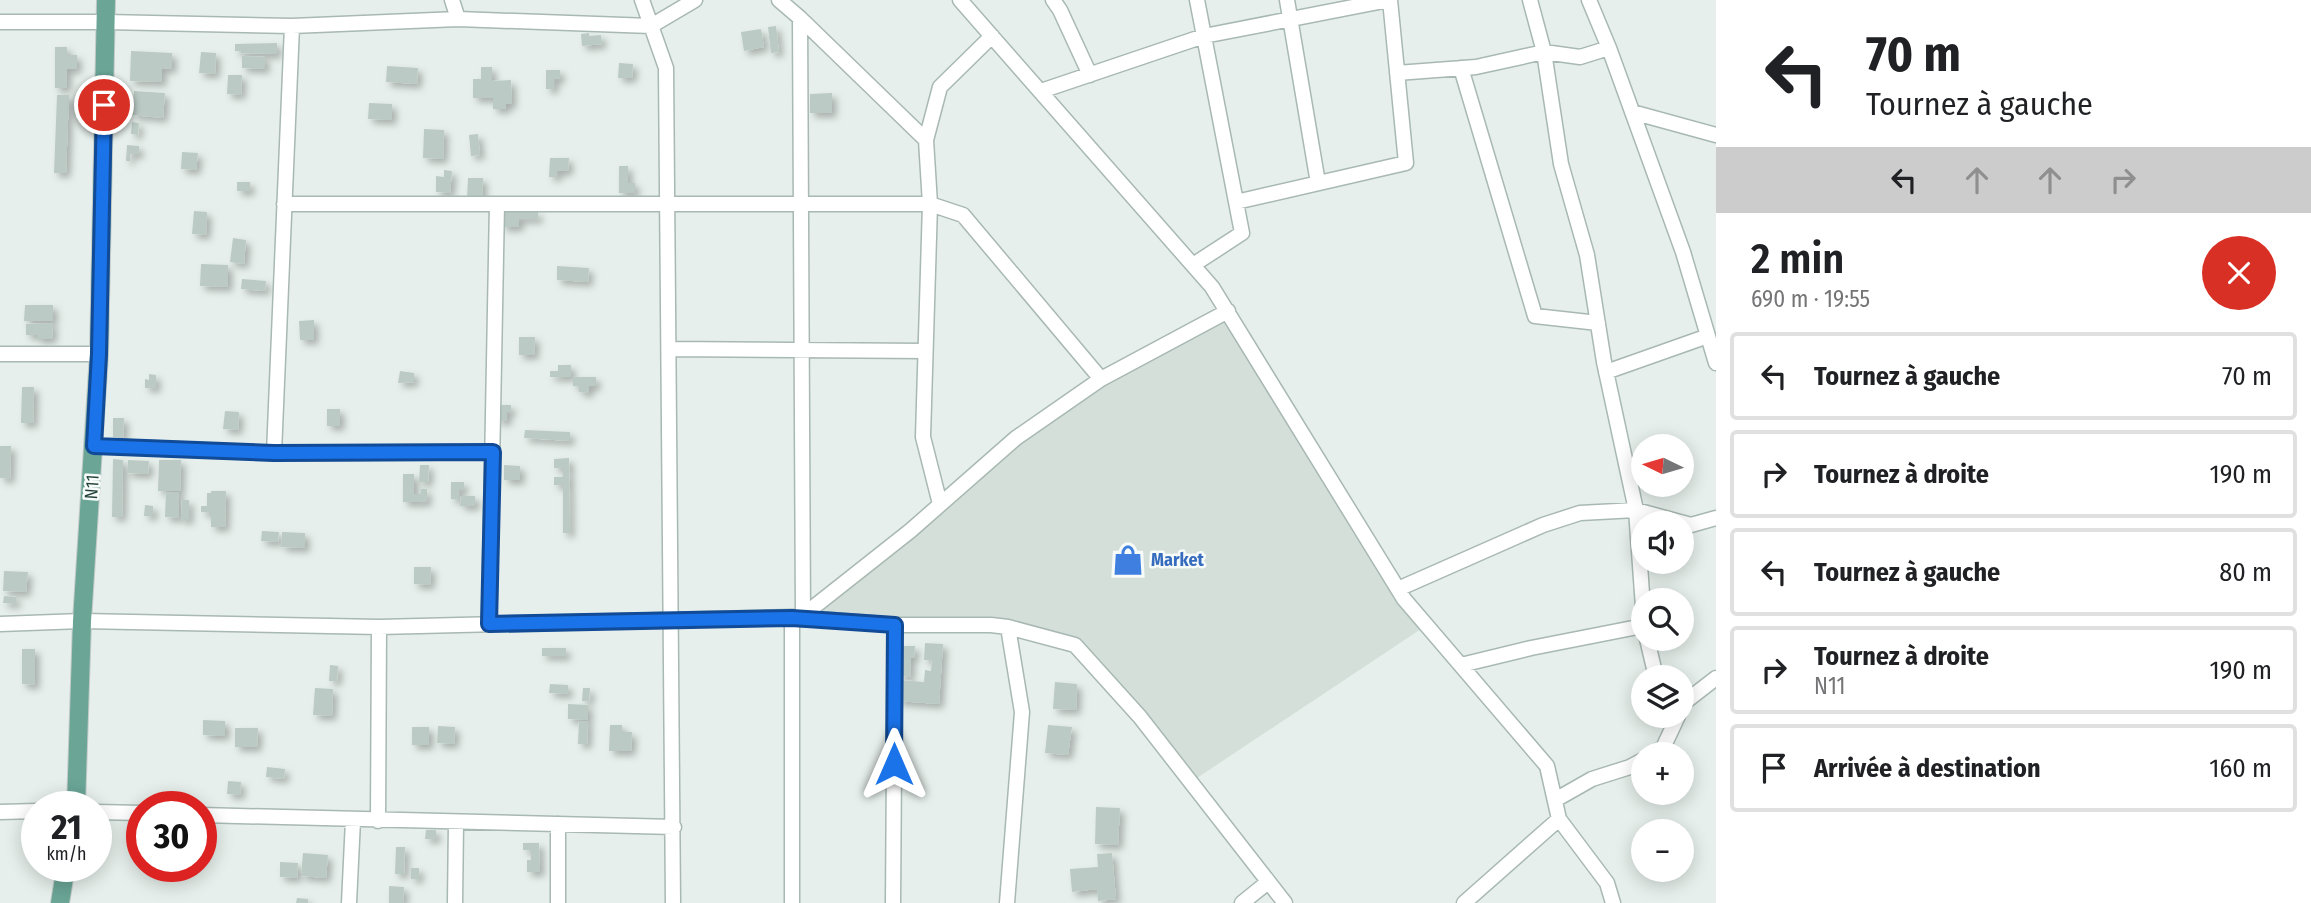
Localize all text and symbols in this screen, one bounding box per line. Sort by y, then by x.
text: 70 m [1866,25,1961,84]
icon: left [1751,28,1842,119]
pin [74,75,134,135]
text: Tournez à gauche [1866,85,2093,123]
icon: arrive [85,86,123,124]
icon: left [1885,161,1923,199]
icon: ahead [1958,161,1996,199]
icon: ahead [2031,161,2069,199]
icon: right [2104,161,2142,199]
text: 2 min [1751,234,1844,284]
button: close [2202,236,2276,310]
text: 690 m · 19:55 [1751,285,1870,313]
icon: left [1755,357,1793,395]
text: Tournez à gauche [1814,361,2000,392]
text: 70 m [2222,361,2272,392]
north arrow [1631,434,1694,497]
map controls [1631,434,1694,882]
icon: right [1755,455,1793,493]
text: Tournez à droite [1814,459,1989,490]
text: 190 m [2210,459,2272,490]
street label: N11 [80,474,104,500]
button: sound [1631,511,1694,574]
shop icon: Market [1111,543,1145,577]
place label: Market [1151,549,1205,571]
icon: left [1755,553,1793,591]
text: Tournez à gauche [1814,557,2000,588]
text: 80 m [2219,557,2272,588]
button: search [1631,588,1694,651]
text: Tournez à droite [1814,641,1989,672]
icon: right [1755,651,1793,689]
text: 190 m [2210,655,2272,686]
button: layers [1631,665,1694,728]
text: N11 [1814,672,1846,700]
position arrow [857,727,931,801]
button: + [1631,742,1694,805]
icon: arrive [1755,749,1793,787]
text: Arrivée à destination [1814,753,2041,784]
text: 160 m [2209,753,2272,784]
speed limit sign: 30 [126,791,217,882]
text: 21 [51,806,82,848]
button: − [1631,819,1694,882]
text: km/h [46,843,87,865]

